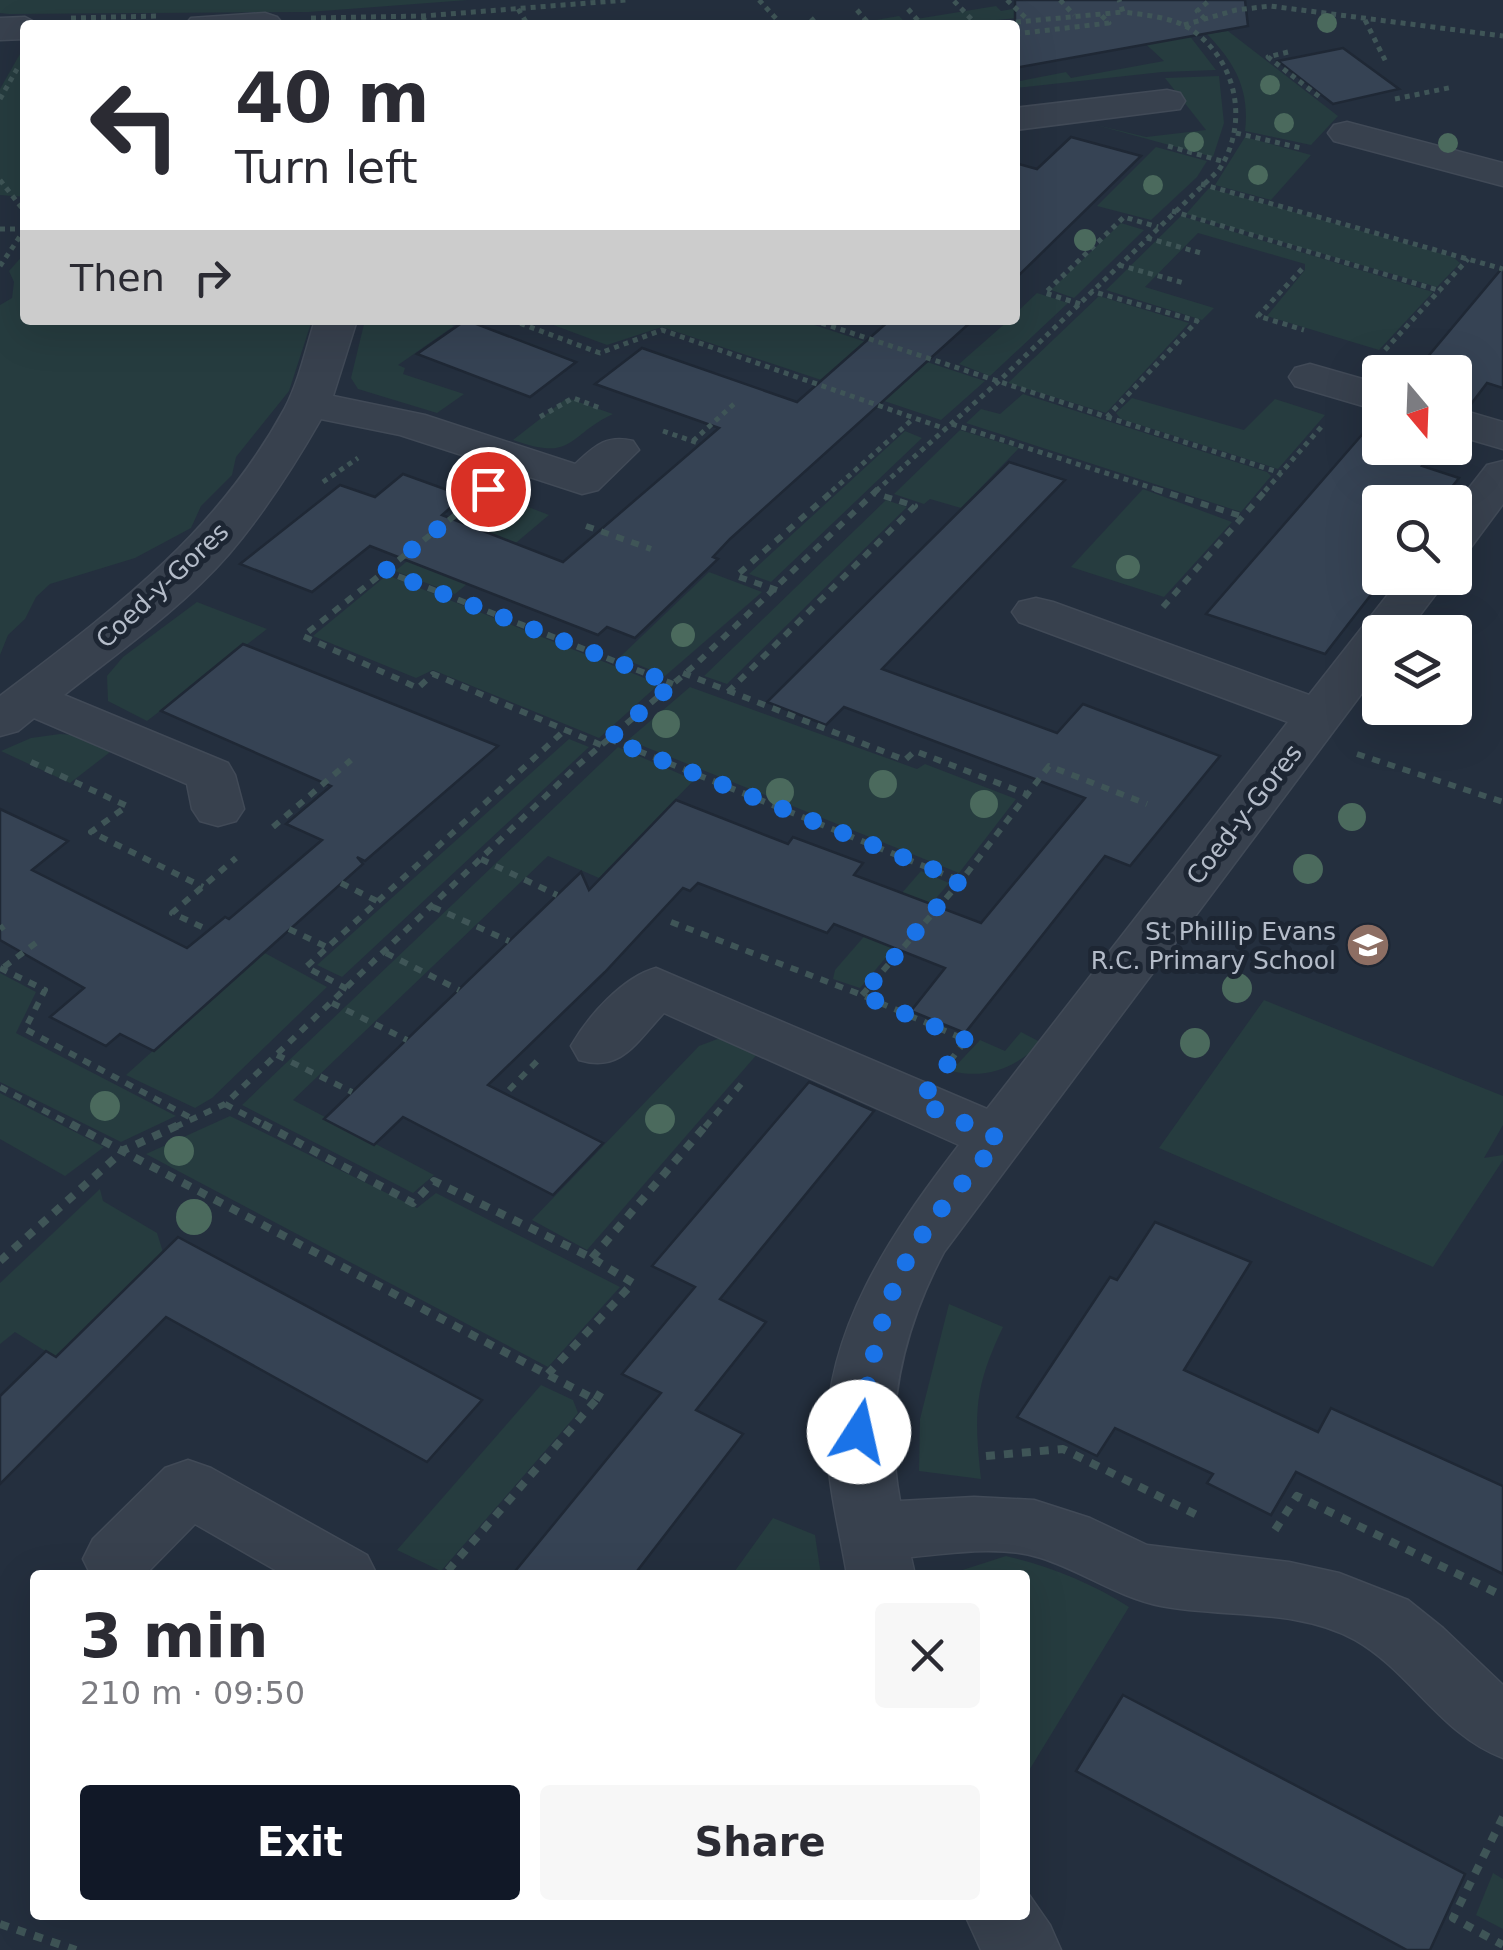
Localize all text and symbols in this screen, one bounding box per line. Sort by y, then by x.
text: 40 m [235,57,430,139]
icon: left [70,60,200,190]
text: Turn left [235,141,418,194]
icon: right [185,250,240,305]
text: Then [70,256,165,300]
north arrow [1362,355,1472,465]
map controls [1362,355,1472,725]
pin [446,447,531,532]
icon: arrive [461,462,516,517]
button: search [1362,485,1472,595]
street label: Coed-y-Gores [90,517,234,654]
button: layers [1362,615,1472,725]
street label: Coed-y-Gores [1181,739,1308,890]
place label: St Phillip Evans R.C. Primary School [1091,917,1336,975]
school or university icon: St Phillip Evans R.C. Primary School [1345,922,1391,968]
position arrow [807,1380,911,1484]
text: 3 min [80,1601,268,1671]
button: close [875,1603,980,1708]
text: 210 m · 09:50 [80,1674,305,1712]
button: Exit [80,1785,520,1900]
button: Share [540,1785,980,1900]

